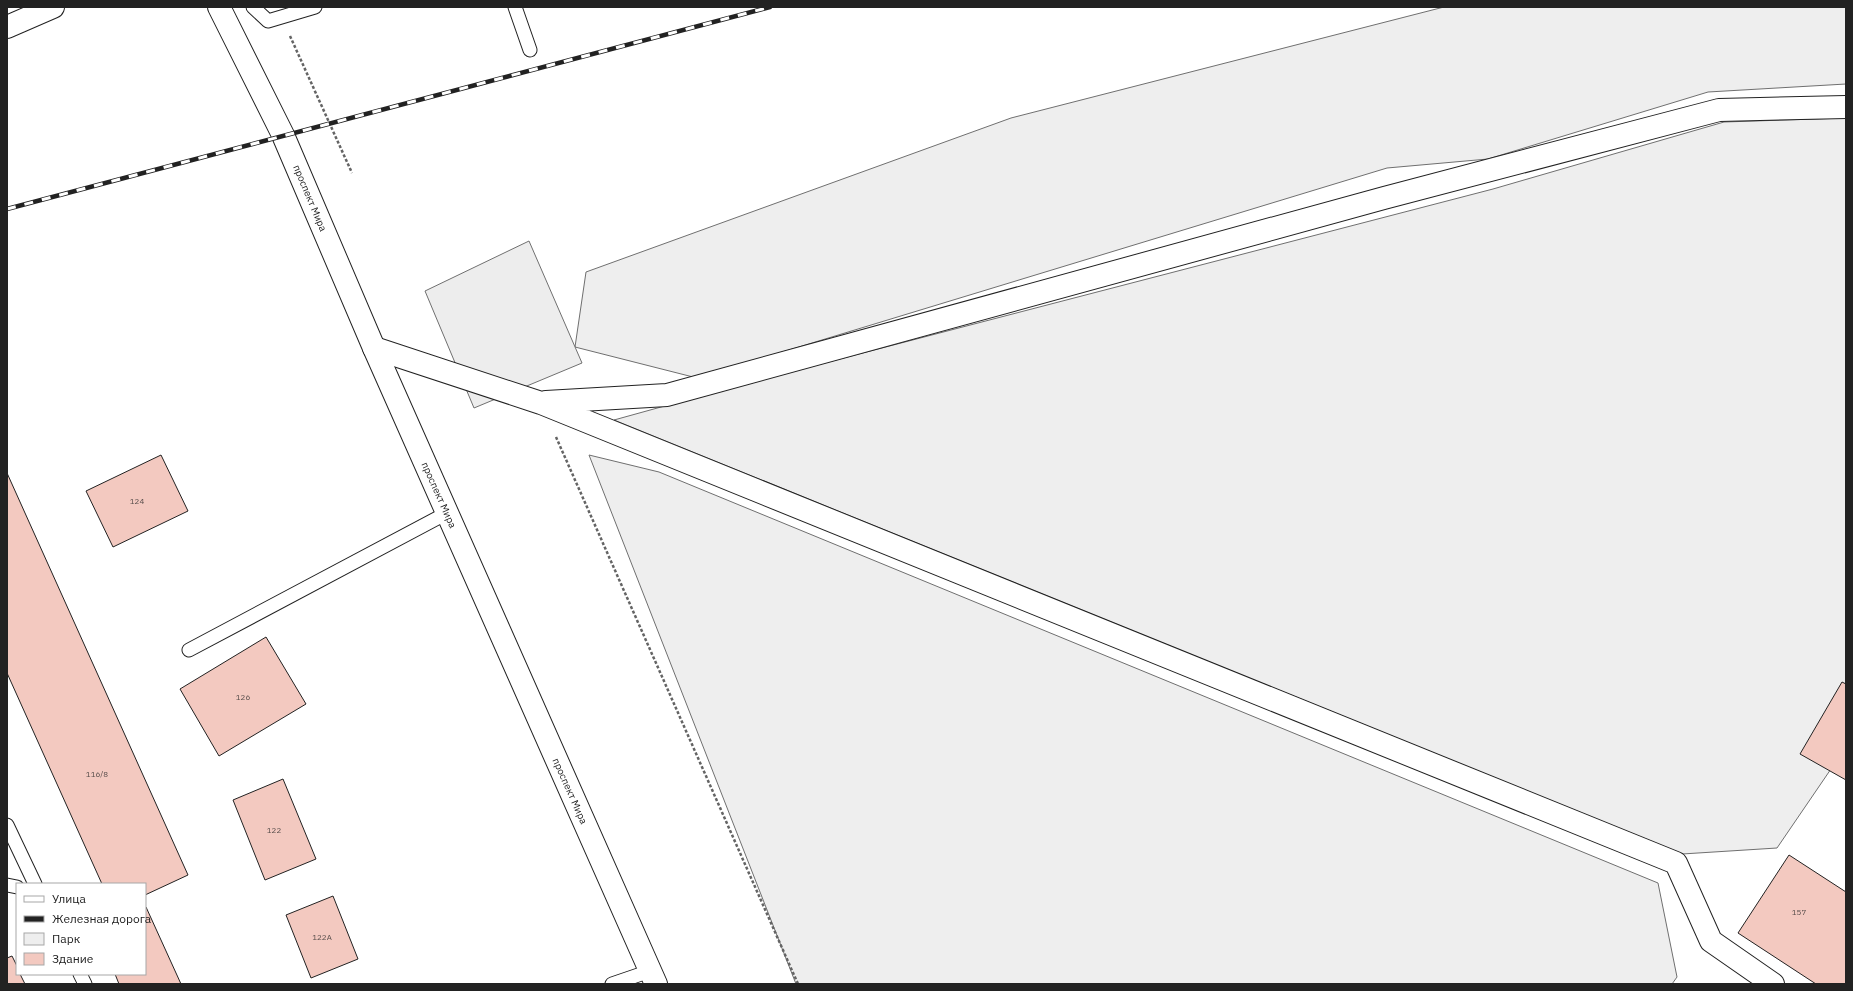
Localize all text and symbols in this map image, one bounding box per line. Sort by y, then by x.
street label: проспект Мира [290,163,330,234]
street label: проспект Мира [419,460,460,531]
house number: 124 [130,496,144,506]
house number: 126 [236,692,250,702]
street label: проспект Мира [550,756,591,827]
house number: 116/8 [86,769,108,779]
house number: 122 [267,825,281,835]
legend [16,883,146,975]
text: Улица [52,891,86,906]
house number: 157 [1792,907,1806,917]
text: Железная дорога [52,911,152,926]
text: Парк [52,931,81,946]
house number: 122А [312,932,332,942]
text: Здание [52,951,94,966]

